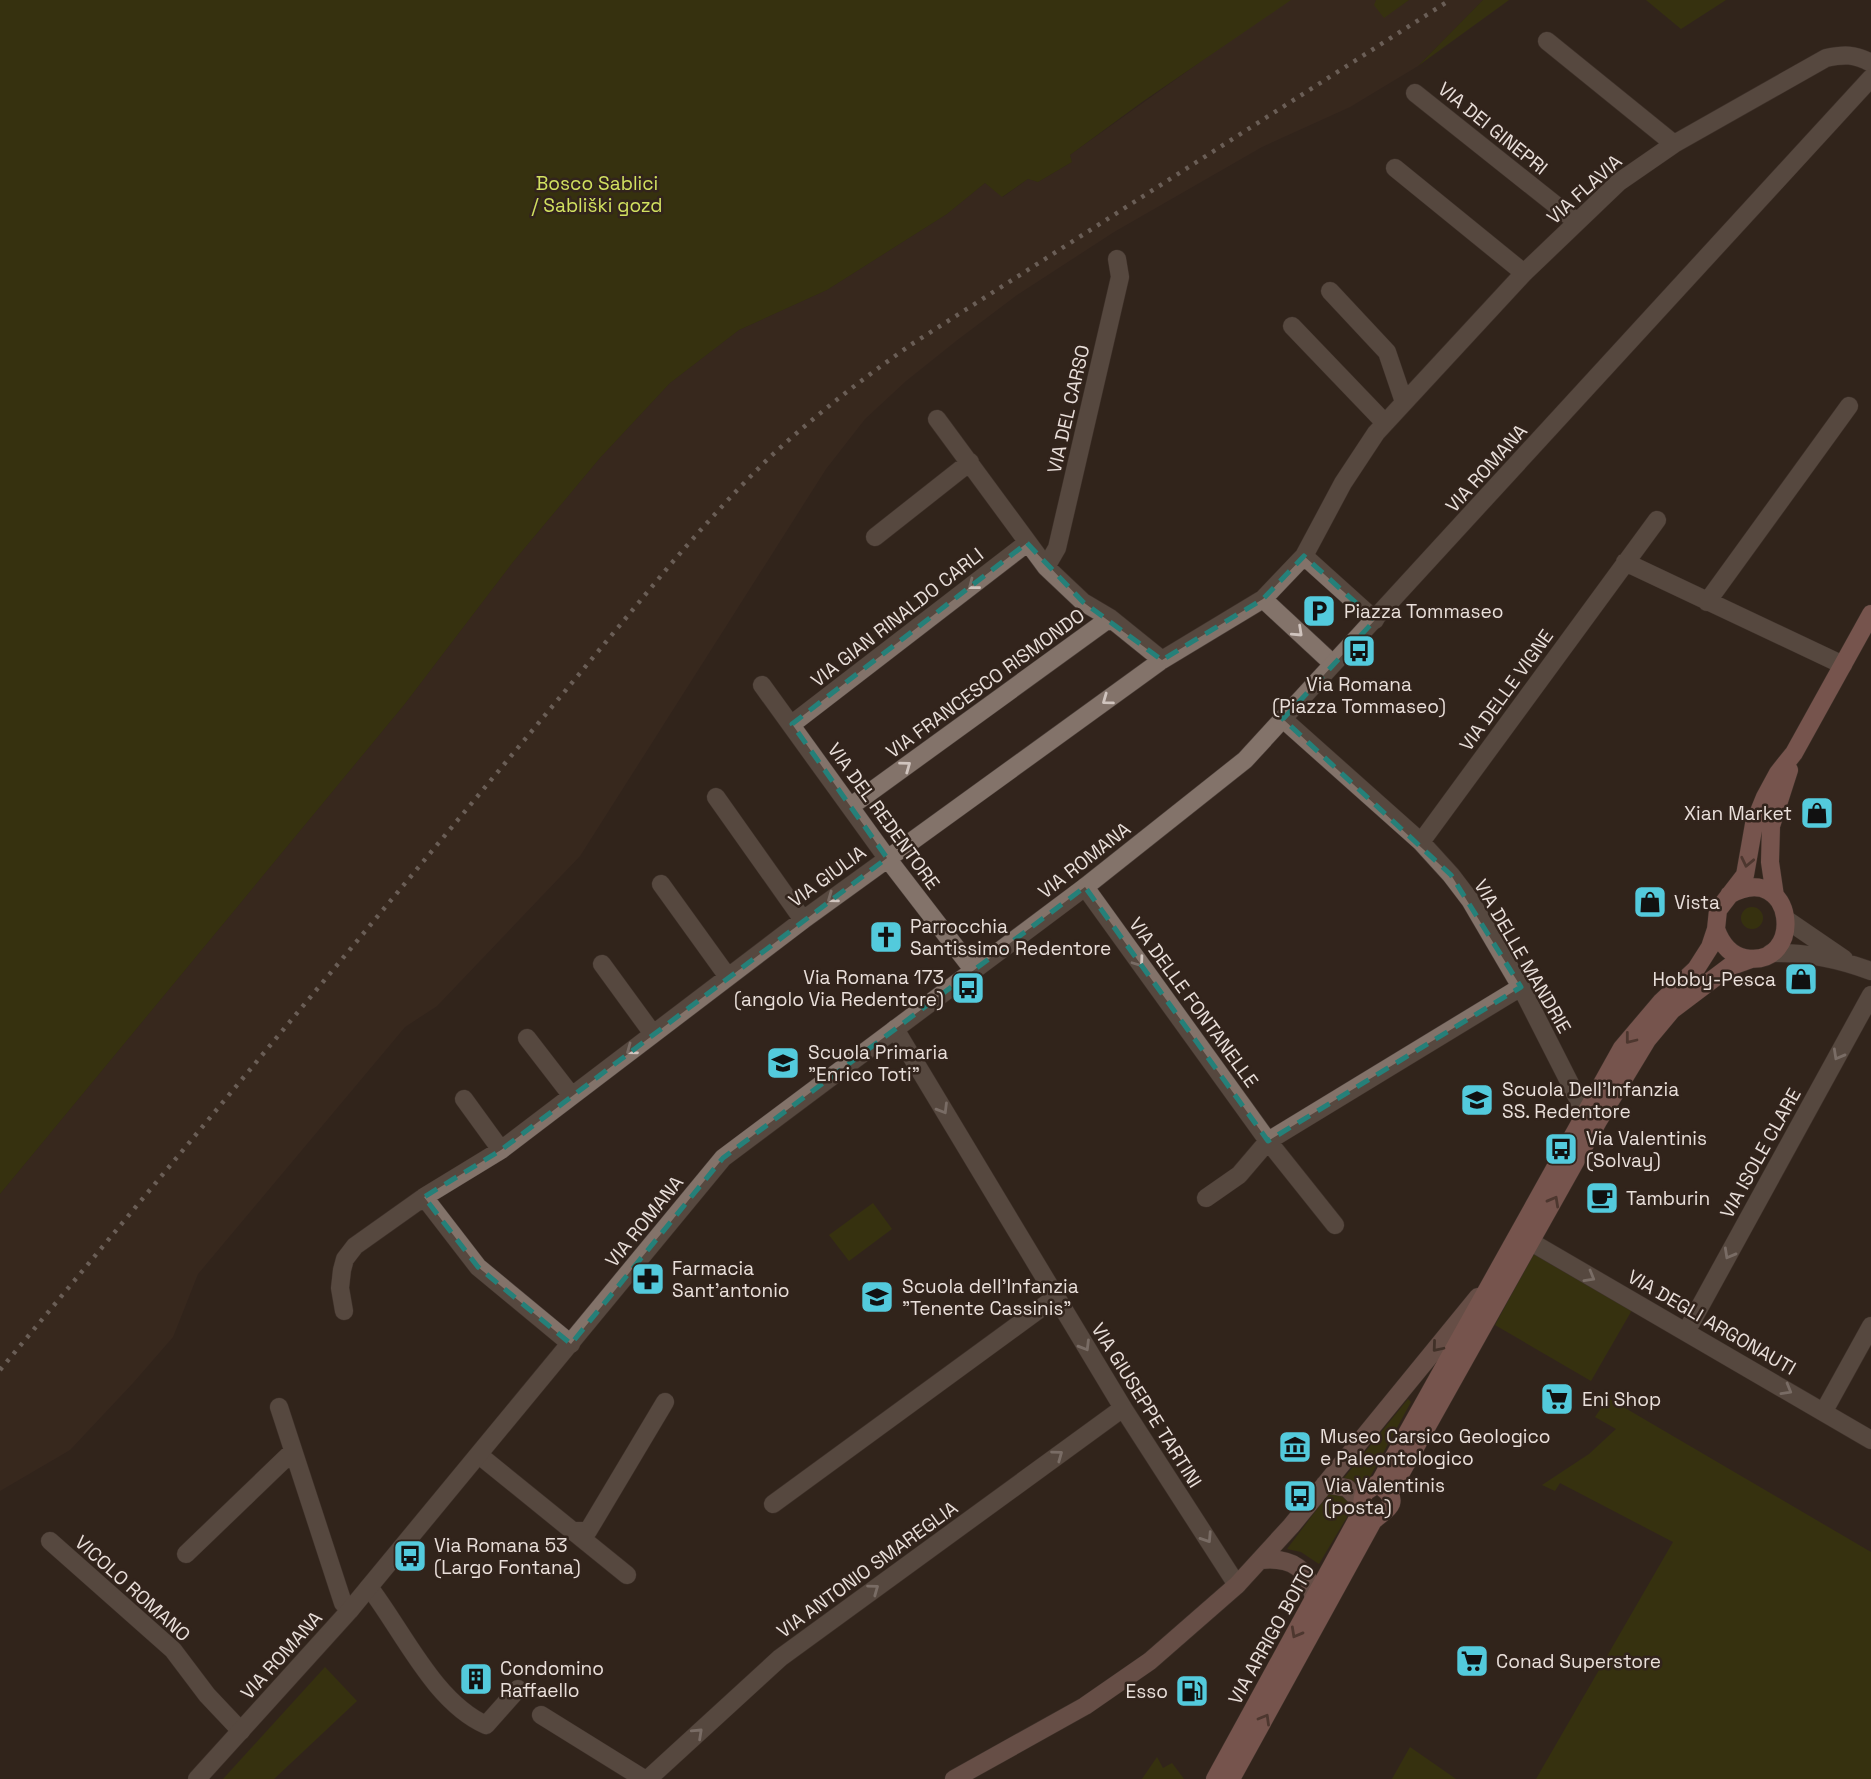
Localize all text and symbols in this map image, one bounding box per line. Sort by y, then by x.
street label: VIA DEI GINEPRI [1433,76,1553,180]
street label: VIA FLAVIA [1541,149,1627,230]
park label: Bosco Sablici / Sabliški gozd [531,171,663,218]
street label: VIA DEL CARSO [1042,342,1095,476]
street label: VIA ROMANA [1440,419,1533,518]
street label: VIA GIAN RINALDO CARLI [806,542,989,693]
one-way arrow [969,576,981,589]
parking icon: Piazza Tommaseo [1300,592,1338,630]
place label: Piazza Tommaseo [1344,599,1504,624]
street label: VIA FRANCESCO RISMONDO [881,603,1090,764]
one-way arrow [1290,624,1303,636]
street label: VIA DELLE VIGNE [1454,624,1559,756]
bus stop icon: Via Romana (Piazza Tommaseo) [1340,632,1378,670]
place label: Via Romana (Piazza Tommaseo) [1272,672,1446,719]
one-way arrow [1102,692,1115,704]
street label: VIA DEL REDENTORE [822,738,945,895]
one-way arrow [898,762,911,774]
shop icon: Xian Market [1798,794,1836,832]
place label: Xian Market [1684,801,1792,826]
street label: VIA ROMANA [1033,816,1136,904]
street label: VIA GIULIA [784,840,871,913]
one-way arrow [1741,856,1756,868]
street label: VIA DELLE MANDRIE [1468,875,1577,1038]
shop icon: Vista [1631,883,1669,921]
one-way arrow [827,890,840,903]
place label: Vista [1674,890,1720,915]
street label: VIA DELLE FONTANELLE [1123,912,1264,1092]
place label: Parrocchia Santissimo Redentore [910,914,1111,961]
church icon: Parrocchia Santissimo Redentore [867,918,905,956]
one-way arrow [1131,955,1144,967]
shop icon: Hobby-Pesca [1782,960,1820,998]
place label: Via Romana 173 (angolo Via Redentore) [734,965,944,1012]
place label: Hobby-Pesca [1652,967,1776,992]
bus stop icon: Via Romana 173 (angolo Via Redentore) [949,969,987,1007]
one-way arrow [1625,1031,1638,1043]
place label: Scuola Primaria "Enrico Toti" [808,1040,948,1087]
one-way arrow [626,1042,639,1055]
school or university icon: Scuola Primaria "Enrico Toti" [764,1044,802,1082]
one-way arrow [1833,1047,1846,1060]
place label: Scuola Dell'Infanzia SS. Redentore [1502,1077,1679,1124]
school or university icon: Scuola Dell'Infanzia SS. Redentore [1458,1081,1496,1119]
street label: VIA ISOLE CLARE [1714,1084,1807,1223]
one-way arrow [935,1101,948,1114]
place label: Via Valentinis (Solvay) [1586,1126,1707,1173]
bus stop icon: Via Valentinis (Solvay) [1542,1130,1580,1168]
street label: VIA ROMANA [600,1170,689,1272]
cafe icon: Tamburin [1583,1179,1621,1217]
place label: Tamburin [1626,1186,1710,1211]
one-way arrow [1545,1196,1559,1209]
one-way arrow [1724,1247,1737,1259]
place label: Farmacia Sant'antonio [672,1256,790,1303]
pharmacy icon: Farmacia Sant'antonio [629,1260,667,1298]
street label: VIA DEGLI ARGONAUTI [1623,1264,1800,1381]
one-way arrow [1583,1268,1596,1281]
place label: Scuola dell'Infanzia "Tenente Cassinis" [902,1274,1079,1321]
school or university icon: Scuola dell'Infanzia "Tenente Cassinis" [858,1278,896,1316]
street label: VIA GIUSEPPE TARTINI [1086,1318,1207,1492]
one-way arrow [1077,1338,1090,1351]
one-way arrow [1433,1338,1445,1351]
supermarket icon: Eni Shop [1538,1380,1576,1418]
one-way arrow [1780,1382,1793,1395]
place label: Eni Shop [1582,1387,1661,1412]
place label: Museo Carsico Geologico e Paleontologico [1320,1424,1551,1471]
museum icon: Museo Carsico Geologico e Paleontologico [1276,1428,1314,1466]
one-way arrow [1050,1451,1063,1464]
place label: Via Valentinis (posta) [1324,1473,1445,1520]
bus stop icon: Via Valentinis (posta) [1281,1477,1319,1515]
street label: VIA ANTONIO SMAREGLIA [772,1495,963,1644]
street label: VICOLO ROMANO [70,1530,196,1647]
one-way arrow [1199,1530,1211,1543]
place label: Via Romana 53 (Largo Fontana) [434,1533,581,1580]
bus stop icon: Via Romana 53 (Largo Fontana) [391,1537,429,1575]
street label: VIA ARRIGO BOITO [1223,1560,1320,1709]
one-way arrow [866,1585,879,1597]
street label: VIA ROMANA [235,1606,328,1705]
one-way arrow [1291,1626,1304,1638]
supermarket icon: Conad Superstore [1453,1642,1491,1680]
place label: Conad Superstore [1496,1649,1661,1674]
place label: Condomino Raffaello [500,1656,604,1703]
building icon: Condomino Raffaello [457,1660,495,1698]
fuel station icon: Esso [1173,1672,1211,1710]
place label: Esso [1126,1679,1168,1704]
one-way arrow [1257,1714,1270,1727]
one-way arrow [690,1729,703,1741]

